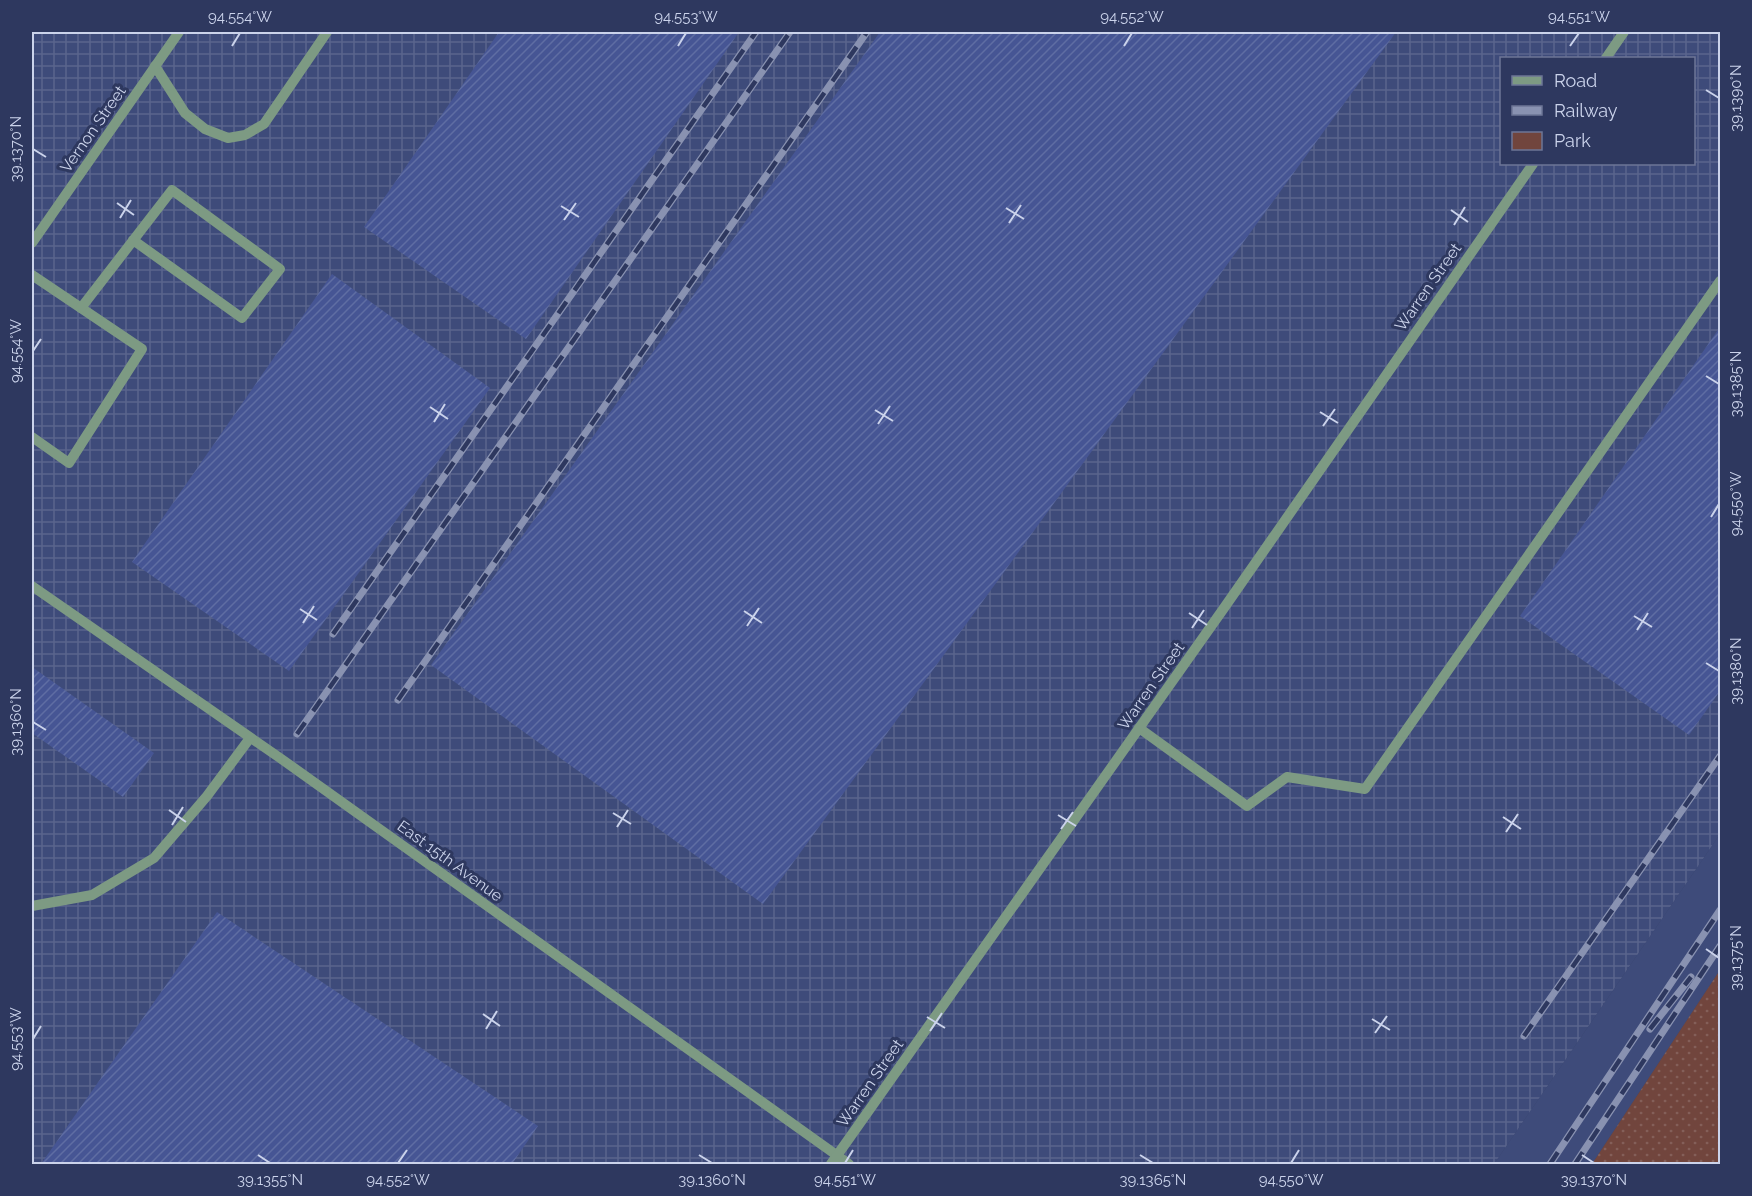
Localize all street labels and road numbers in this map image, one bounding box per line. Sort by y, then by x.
street label: Vernon Street [56,81,130,176]
street label: Warren Street [1391,239,1466,335]
street label: Warren Street [1114,638,1189,734]
street label: East 15th Avenue [394,816,506,906]
street label: Warren Street [833,1035,908,1131]

